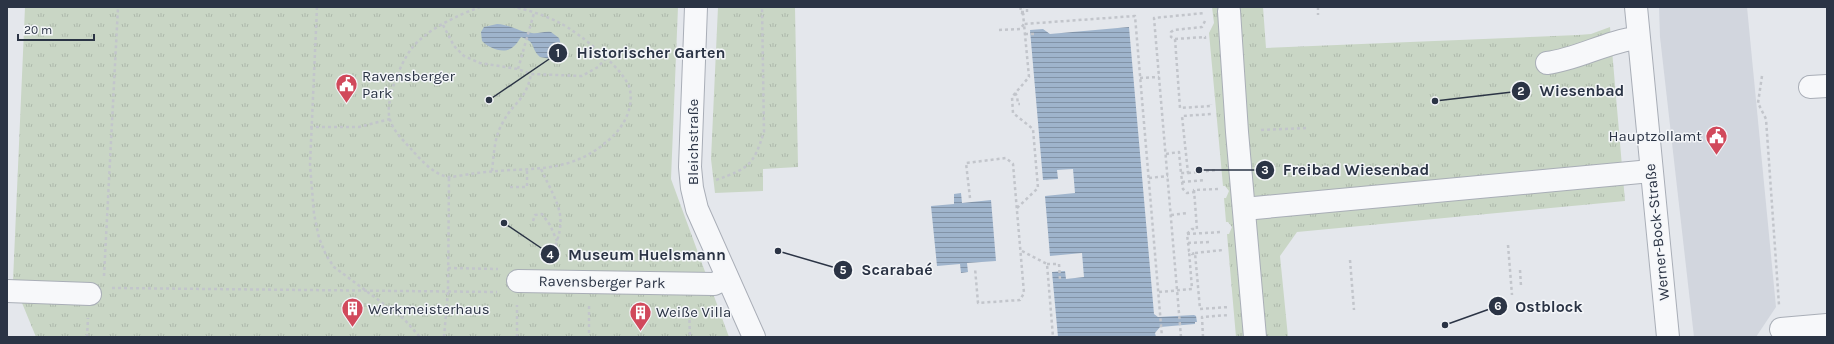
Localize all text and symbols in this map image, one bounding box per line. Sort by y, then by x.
scale bar [18,16,94,42]
text: 20 m [24,23,52,37]
callout: Historischer Garten [548,39,733,67]
text: Historischer Garten [577,43,725,62]
text: 1 [556,46,560,60]
place label: Ravensberger Park [362,67,456,102]
public building icon: Ravensberger Park [334,72,360,105]
callout: Wiesenbad [1511,77,1632,105]
text: Wiesenbad [1540,81,1624,100]
text: 2 [1517,84,1525,98]
street label: Bleichstraße [684,99,702,185]
public building icon: Hauptzollamt [1704,123,1730,156]
place label: Hauptzollamt [1609,127,1702,145]
callout: Freibad Wiesenbad [1255,156,1438,184]
text: Freibad Wiesenbad [1283,160,1429,179]
text: 3 [1261,163,1269,177]
street label: Werner-Bock-Straße [1641,163,1673,301]
callout: Museum Huelsmann [540,240,734,268]
text: Museum Huelsmann [568,245,726,264]
text: 4 [546,248,554,262]
callout: Scarabaé [833,256,941,284]
text: Scarabaé [861,260,933,279]
text: 5 [840,263,847,277]
street label: Ravensberger Park [538,272,666,292]
callout: Ostblock [1488,292,1591,320]
building icon: Werkmeisterhaus [339,296,365,329]
text: Ostblock [1515,297,1583,316]
building icon: Weiße Villa [627,299,653,332]
text: 6 [1494,299,1502,313]
place label: Werkmeisterhaus [368,300,490,318]
place label: Weiße Villa [656,303,731,321]

